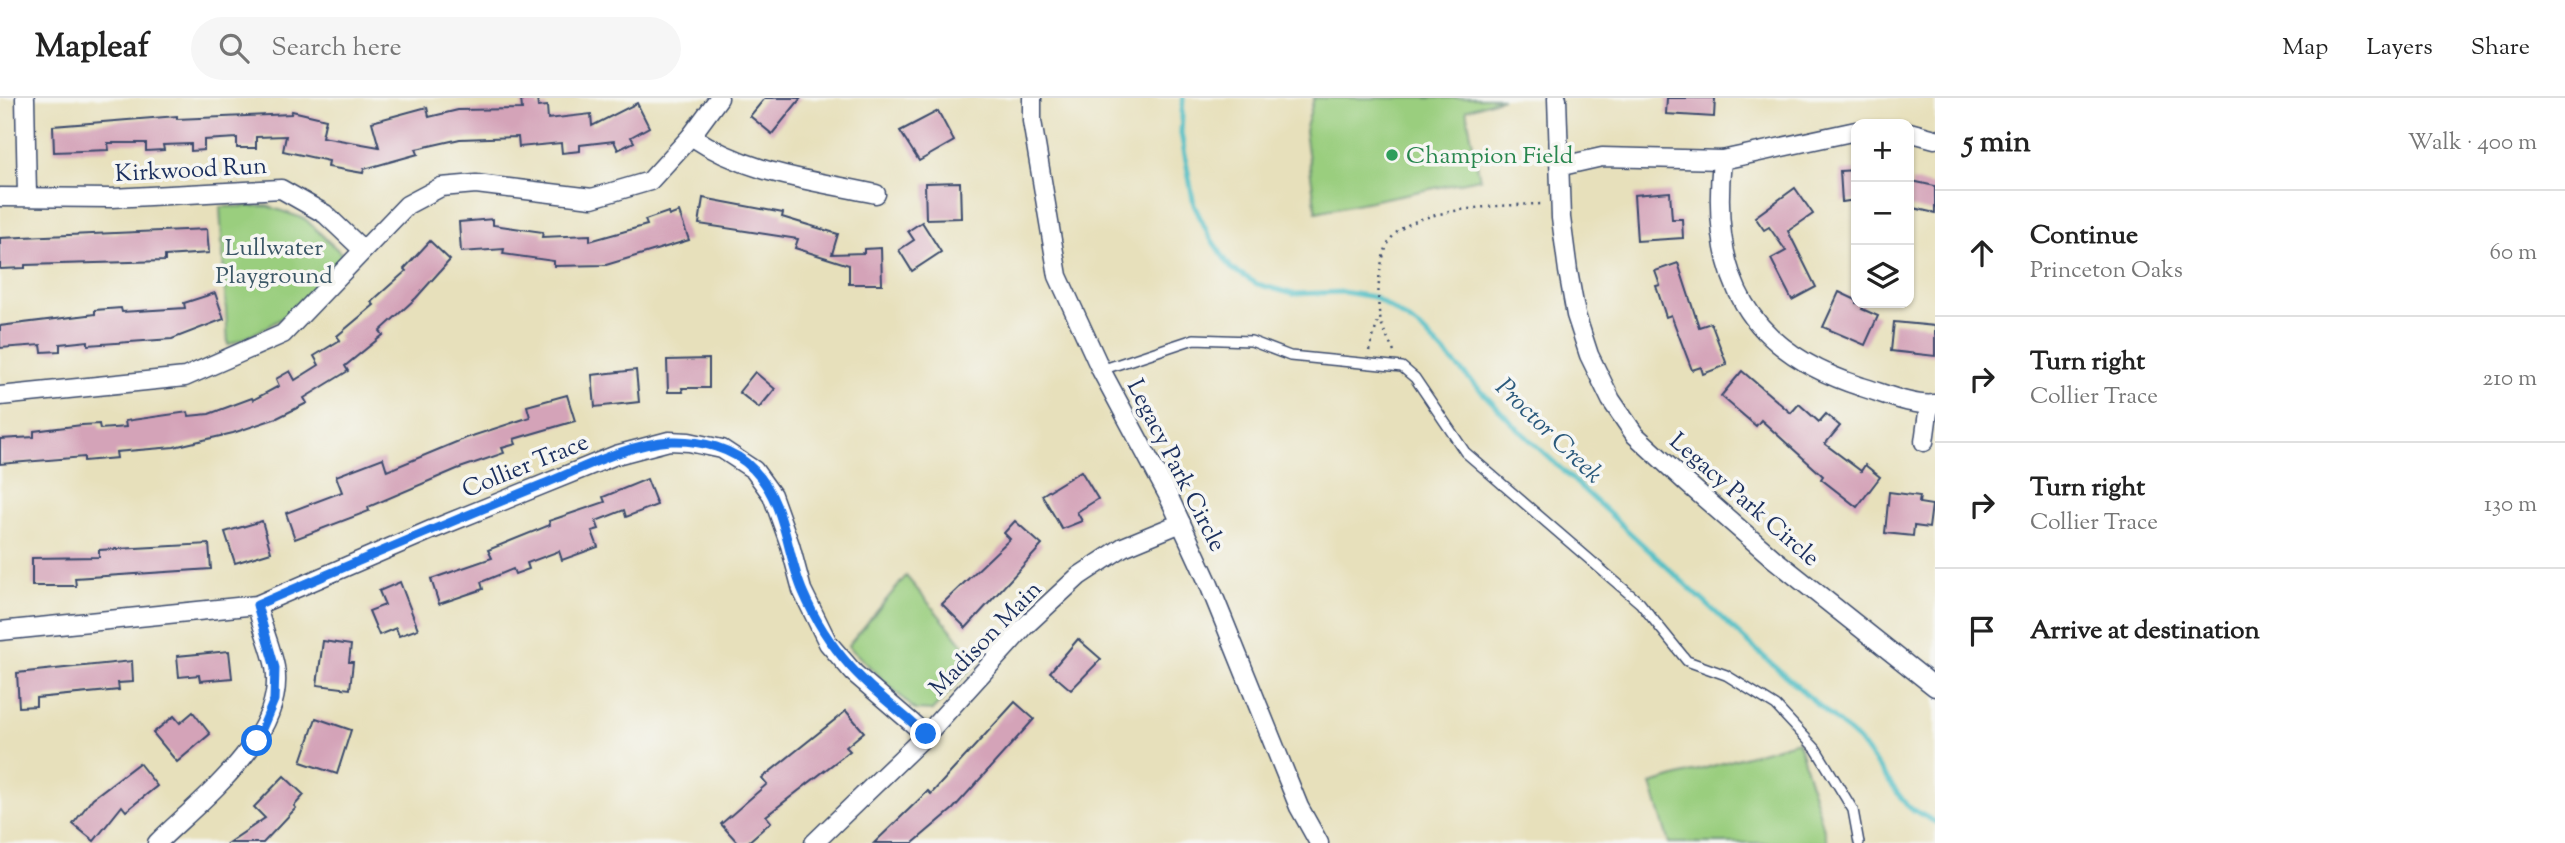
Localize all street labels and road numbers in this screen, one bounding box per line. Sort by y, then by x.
street label: Kirkwood Run [114,150,268,192]
street label: Legacy Park Circle [1117,374,1233,558]
street label: Collier Trace [457,426,594,508]
street label: Legacy Park Circle [1661,426,1826,575]
street label: Madison Main [922,574,1050,705]

